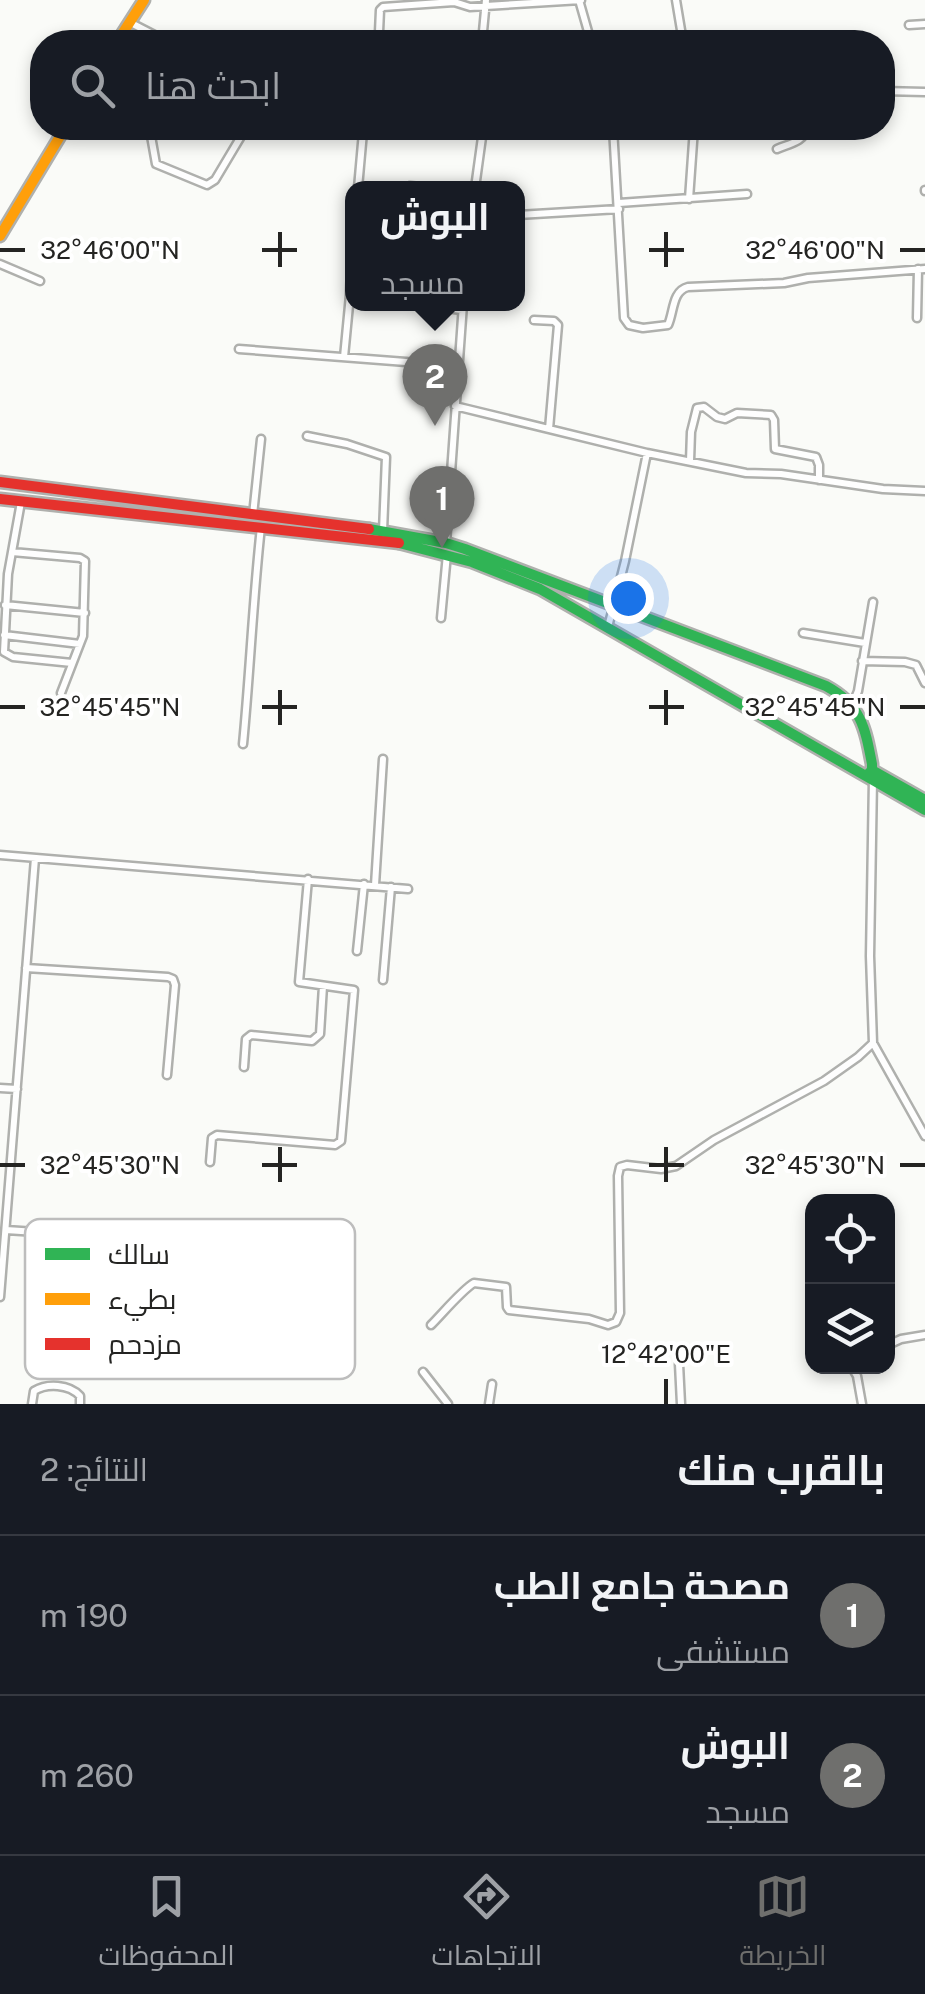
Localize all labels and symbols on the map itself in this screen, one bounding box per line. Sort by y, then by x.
text: 32°46'00"N [40,235,180,265]
text: 32°46'00"N [745,235,885,265]
pin: 2 [402,344,468,426]
pin: 1 [410,466,474,548]
your location [603,573,654,624]
text: 32°45'45"N [40,692,180,722]
text: 32°45'45"N [745,692,885,722]
text: 32°45'30"N [40,1150,180,1180]
text: 32°45'30"N [745,1150,885,1180]
legend [25,1219,355,1379]
text: سالك [108,1237,170,1270]
text: بطيء [108,1282,176,1321]
text: مزدحم [108,1327,182,1364]
text: 12°42'00"E [601,1339,731,1369]

